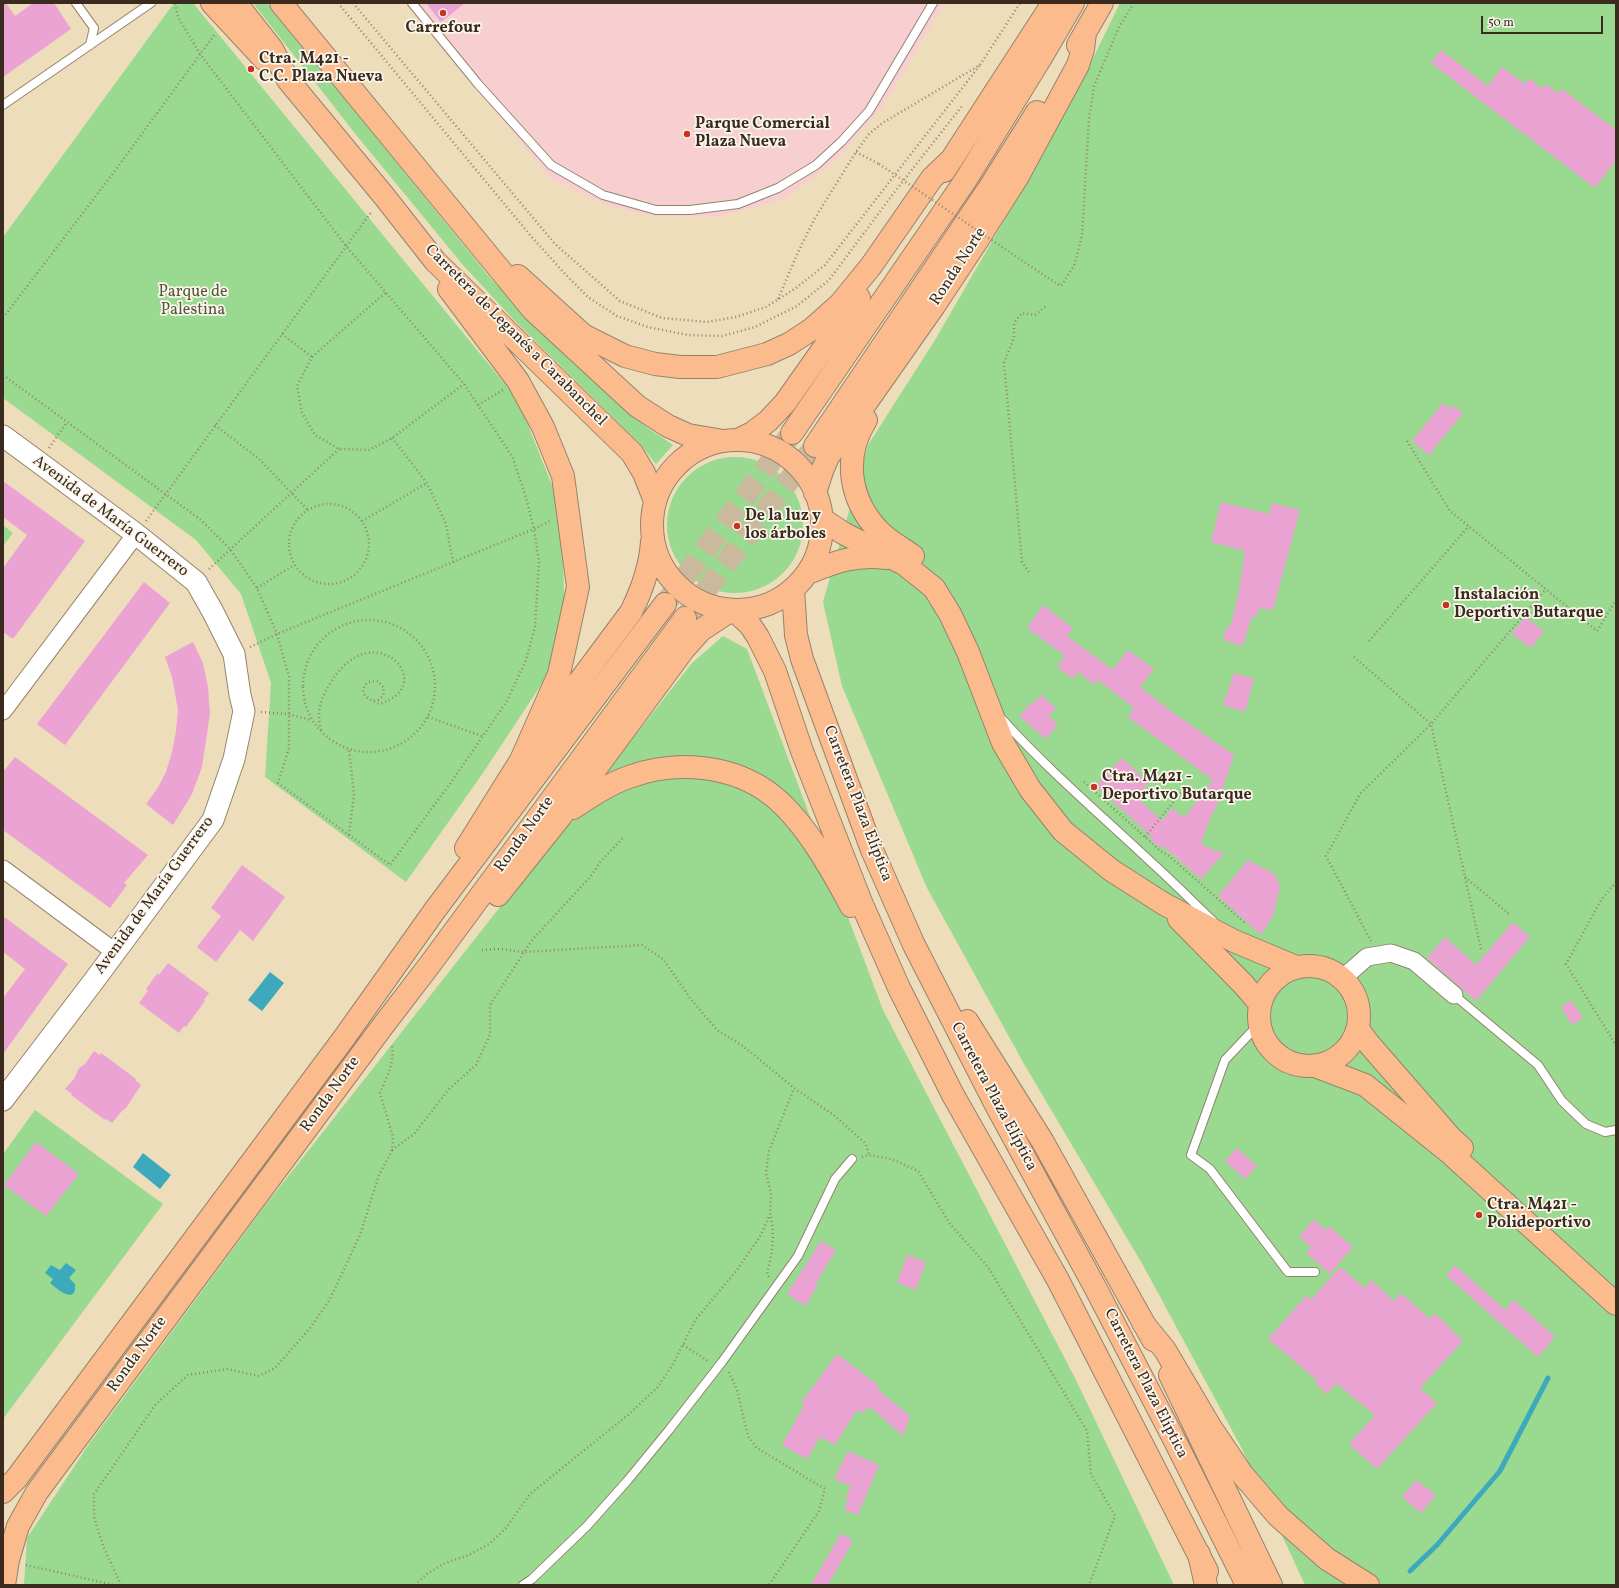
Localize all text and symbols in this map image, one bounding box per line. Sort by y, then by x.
marker: Carrefour [438,8,448,18]
scale bar [1483,8,1605,34]
text: 50 m [1488,15,1514,31]
place label: Carrefour [405,19,481,39]
place label: Ctra. M421 - C.C. Plaza Nueva [259,50,383,88]
marker: Ctra. M421 - C.C. Plaza Nueva [246,64,256,74]
place label: Parque Comercial Plaza Nueva [695,115,830,153]
marker: Parque Comercial Plaza Nueva [682,129,692,139]
street label: Ronda Norte [927,224,991,310]
street label: Carretera de Leganés a Carabanchel [420,241,610,431]
park label: Parque de Palestina [158,283,228,321]
street label: Avenida de María Guerrero [28,452,192,582]
place label: De la luz y los árboles [745,507,826,545]
marker: De la luz y los árboles [732,521,742,531]
place label: Instalación Deportiva Butarque [1454,586,1603,624]
marker: Instalación Deportiva Butarque [1441,600,1451,610]
street label: Carretera Plaza Elíptica [818,723,896,885]
place label: Ctra. M421 - Deportivo Butarque [1102,768,1252,806]
marker: Ctra. M421 - Deportivo Butarque [1089,782,1099,792]
street label: Ronda Norte [491,793,559,877]
street label: Avenida de María Guerrero [91,813,219,979]
street label: Carretera Plaza Elíptica [946,1019,1040,1175]
street label: Ronda Norte [297,1053,365,1137]
place label: Ctra. M421 - Polideportivo [1487,1196,1591,1234]
marker: Ctra. M421 - Polideportivo [1474,1210,1484,1220]
street label: Carretera Plaza Elíptica [1099,1306,1191,1462]
street label: Ronda Norte [104,1313,172,1397]

